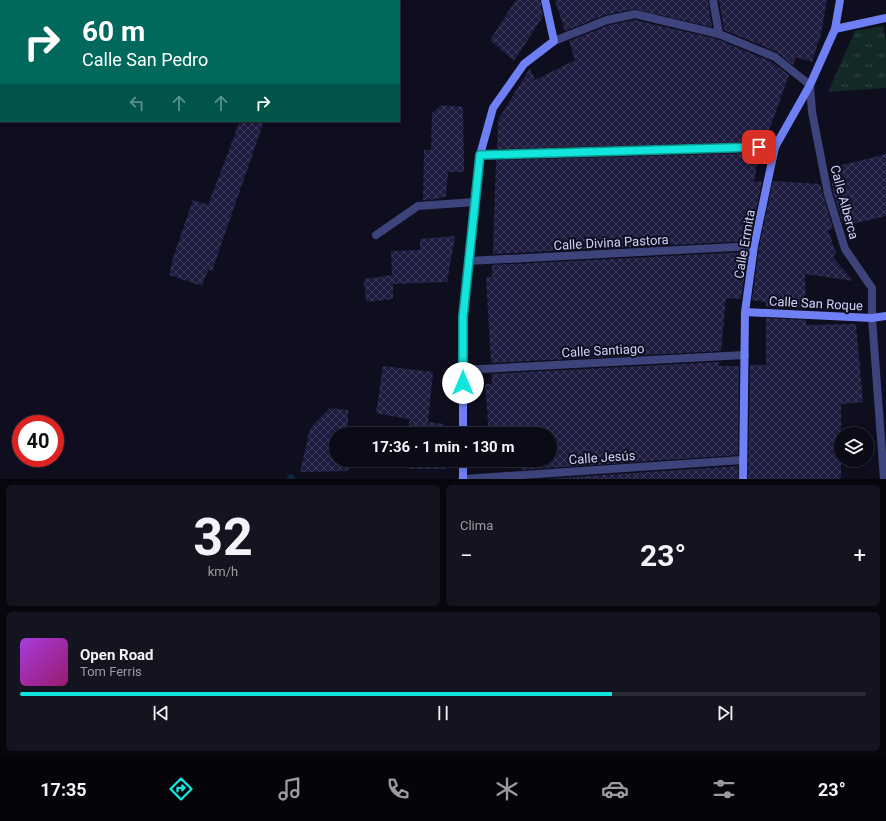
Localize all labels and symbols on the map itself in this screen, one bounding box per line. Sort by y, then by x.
pin [742,130,776,164]
street label: Calle Alberca [827,163,862,241]
street label: Calle Ermita [731,208,758,280]
street label: Calle Divina Pastora [553,232,669,253]
street label: Calle San Roque [769,294,863,313]
street label: Calle Santiago [561,341,645,360]
position arrow [442,362,484,404]
speed limit sign: 40 [12,415,64,467]
street label: Calle Jesús [568,448,636,467]

